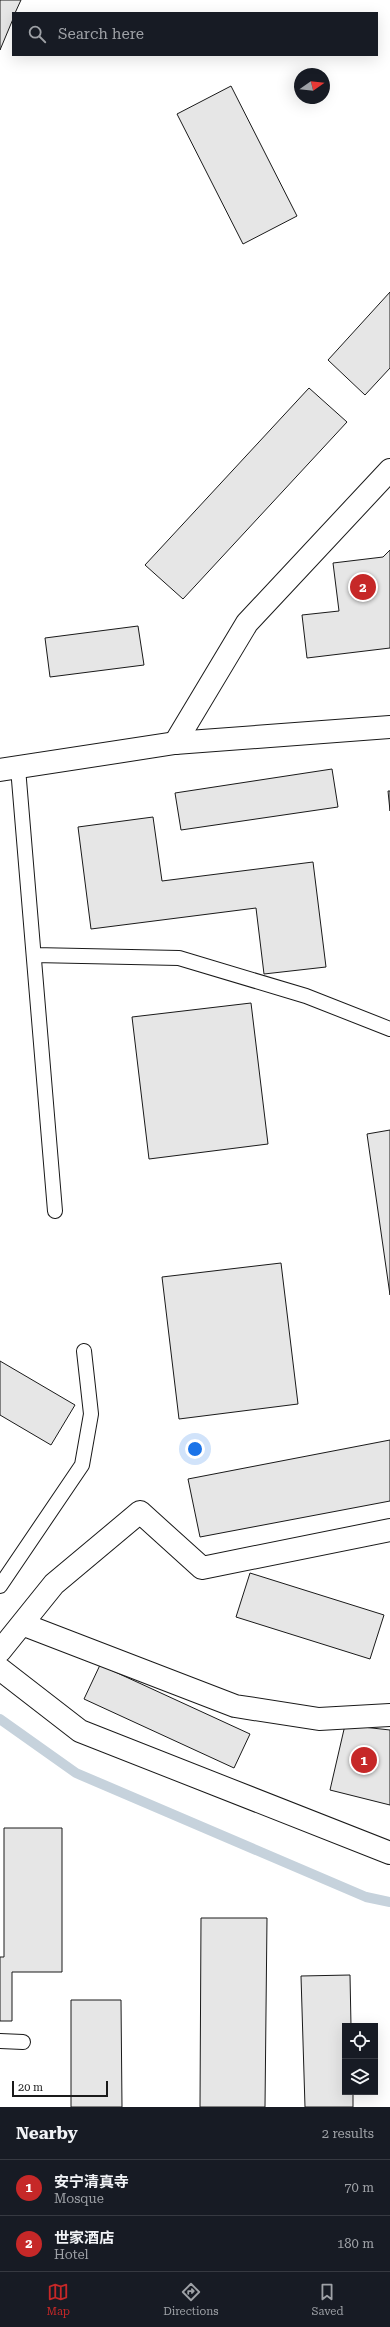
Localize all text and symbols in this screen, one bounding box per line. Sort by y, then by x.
search box [12,12,378,56]
icon: search [26,23,48,45]
text: Search here [58,25,144,43]
north arrow [294,68,330,104]
pin: 2 [350,572,376,602]
your location [185,1439,205,1459]
pin: 1 [351,1745,377,1775]
map controls [342,2023,378,2095]
button: locate [342,2023,378,2059]
button: layers [342,2059,378,2095]
scale bar [12,2079,108,2098]
text: 20 m [18,2081,43,2094]
text: Nearby [16,2123,78,2143]
text: 2 results [322,2126,374,2141]
text: 安宁清真寺 [54,2173,129,2191]
text: 1 [25,2180,33,2195]
text: 70 m [344,2180,374,2195]
text: Mosque [54,2191,104,2206]
text: 世家酒店 [54,2229,114,2247]
text: 2 [25,2236,33,2251]
text: 180 m [337,2236,374,2251]
text: Hotel [54,2247,88,2262]
tab: Map [47,2281,70,2318]
tab: Directions [163,2281,218,2318]
tab: Saved [312,2281,343,2318]

